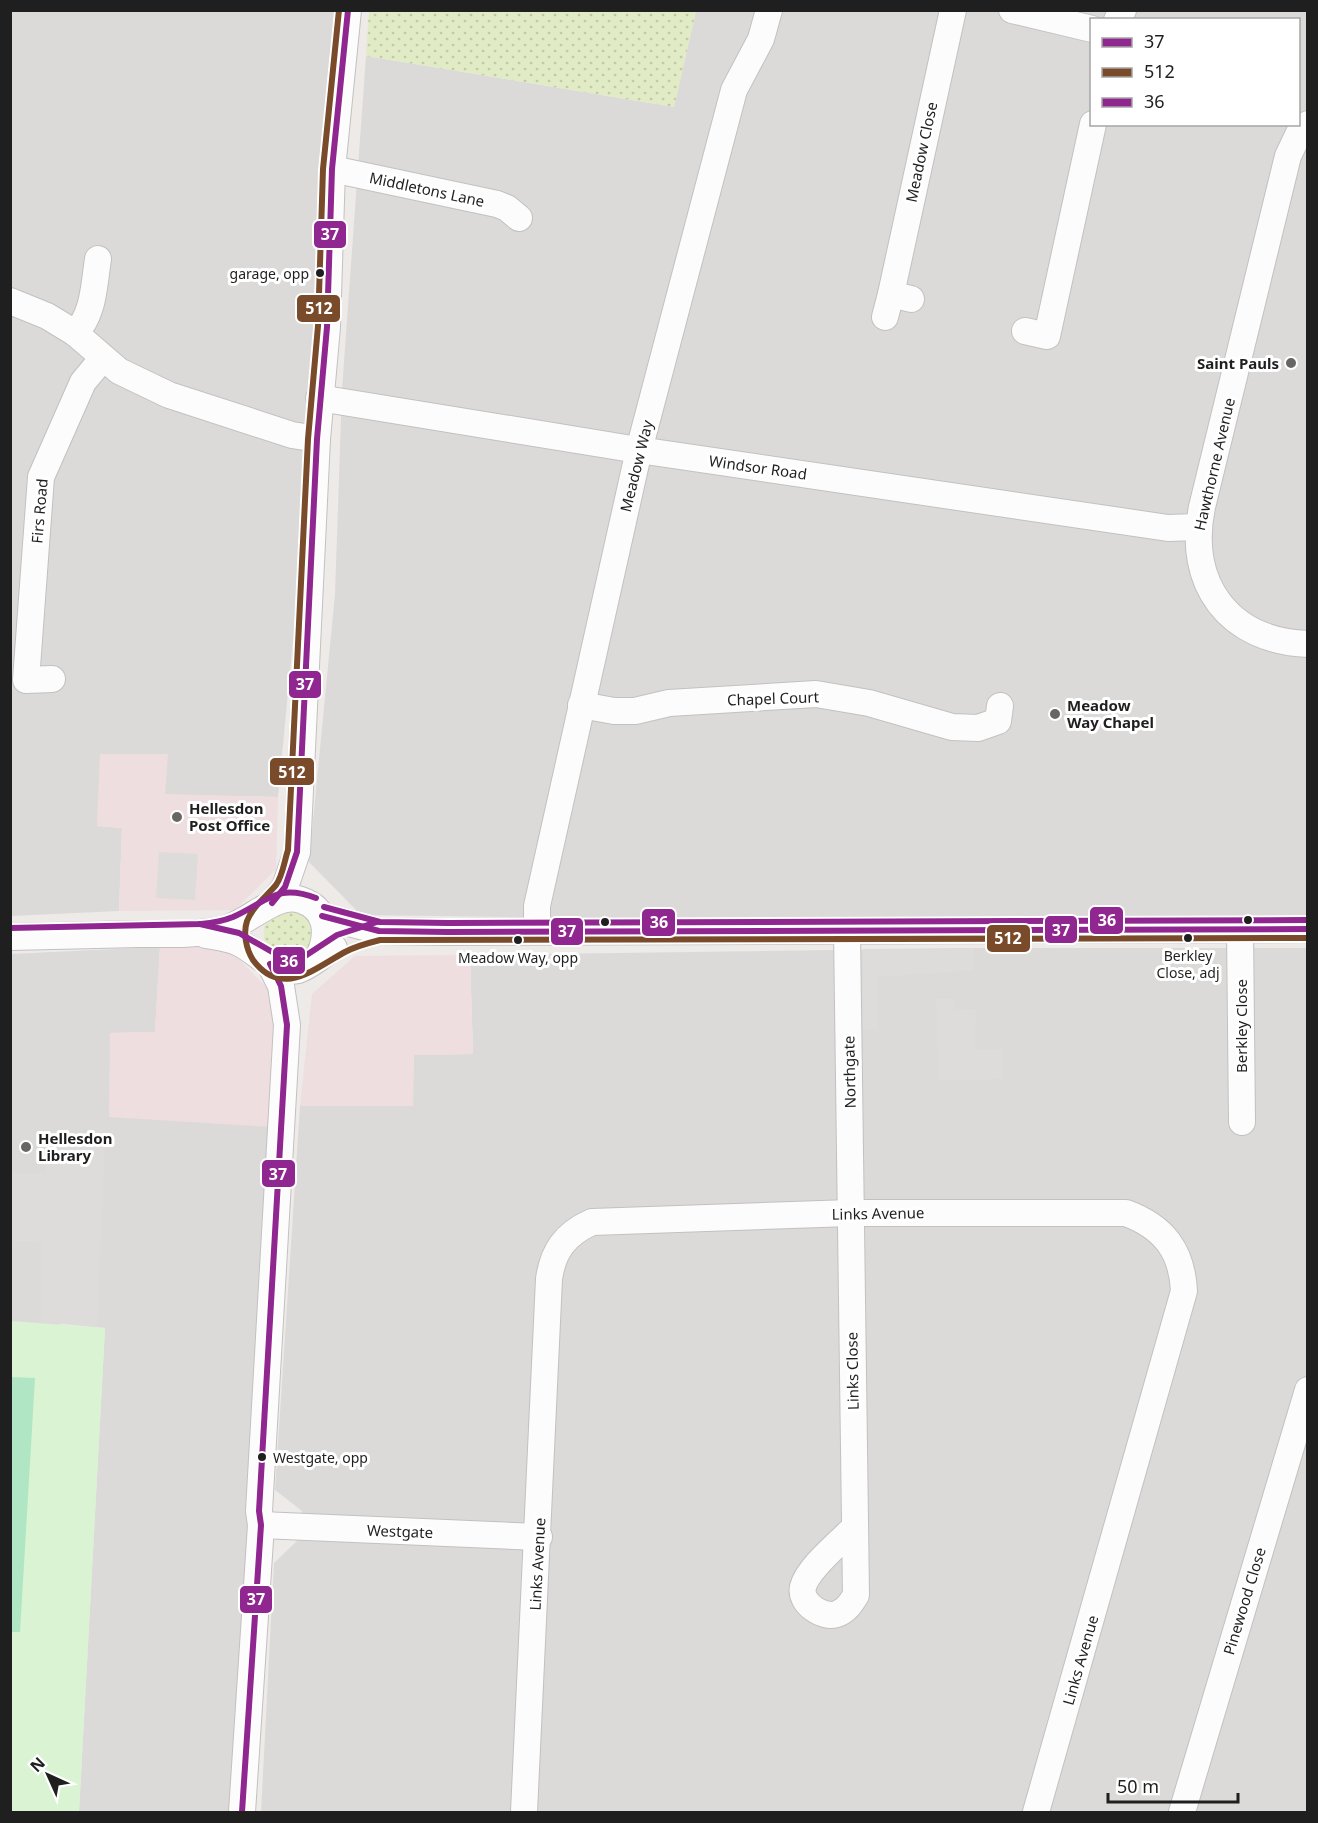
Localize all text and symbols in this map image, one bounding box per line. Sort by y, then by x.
legend [1090,18,1300,126]
text: 37 [1144,29,1165,53]
text: 512 [1144,59,1175,83]
text: 36 [1144,89,1165,113]
street label: Meadow Close [901,100,941,204]
street label: Middletons Lane [368,167,486,211]
line badge: 37 [313,220,347,249]
text: 37 [321,223,339,245]
place label: garage, opp [230,264,309,283]
marker: garage, opp [314,267,326,279]
line badge: 512 [296,294,341,323]
text: 512 [305,297,333,319]
place label: Saint Pauls [1197,353,1279,373]
marker: Saint Pauls [1284,356,1298,370]
street label: Hawthorne Avenue [1189,396,1239,532]
street label: Meadow Way [615,418,657,514]
street label: Windsor Road [708,450,808,484]
street label: Firs Road [26,478,52,544]
line badge: 37 [288,670,322,699]
text: 37 [296,673,314,695]
street label: Chapel Court [727,686,820,710]
place label: Meadow Way Chapel [1067,695,1154,732]
marker: Meadow Way Chapel [1048,707,1062,721]
line badge: 512 [269,757,315,786]
text: 512 [278,761,306,783]
place label: Hellesdon Post Office [189,798,270,835]
marker: Hellesdon Post Office [170,810,184,824]
line badge: 36 [1089,906,1124,935]
line badge: 36 [641,908,676,937]
text: 36 [1098,909,1116,931]
text: 36 [650,911,668,933]
unlabelled marker [1242,914,1254,926]
line badge: 37 [1044,915,1078,944]
unlabelled marker [599,916,611,928]
line badge: 37 [550,917,584,946]
text: 37 [1052,919,1070,941]
text: 37 [558,920,576,942]
line badge: 512 [986,924,1031,953]
text: 512 [994,927,1022,949]
marker: Berkley Close, adj [1182,932,1194,944]
marker: Meadow Way, opp [512,934,524,946]
line badge: 36 [272,946,306,975]
place label: Berkley Close, adj [1157,946,1220,982]
place label: Meadow Way, opp [458,948,578,967]
text: 36 [280,950,298,972]
street label: Berkley Close [1231,979,1251,1073]
street label: Northgate [838,1035,860,1109]
place label: Hellesdon Library [38,1128,112,1165]
marker: Hellesdon Library [19,1140,33,1154]
line badge: 37 [261,1159,296,1188]
text: 37 [269,1163,287,1185]
street label: Links Avenue [831,1202,925,1224]
street label: Links Close [841,1332,863,1410]
place label: Westgate, opp [273,1448,368,1467]
marker: Westgate, opp [256,1451,268,1463]
street label: Links Avenue [525,1517,549,1611]
street label: Westgate [367,1520,433,1542]
street label: Pinewood Close [1218,1545,1270,1657]
line badge: 37 [239,1585,273,1614]
text: 37 [247,1588,265,1610]
street label: Links Avenue [1058,1613,1102,1707]
north arrow [18,1745,78,1805]
text: N [25,1752,50,1777]
scale bar [1108,1766,1238,1804]
text: 50 m [1117,1774,1159,1798]

